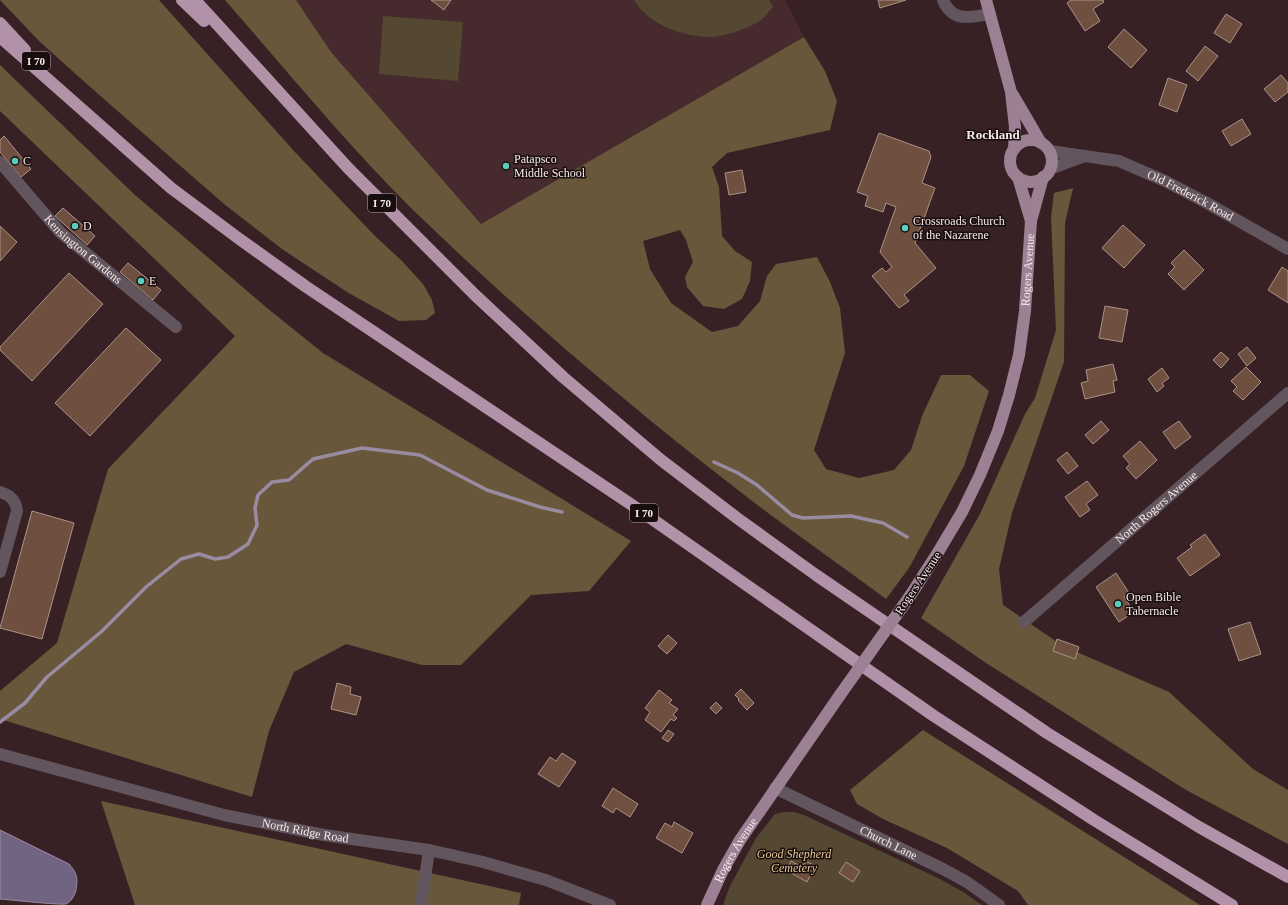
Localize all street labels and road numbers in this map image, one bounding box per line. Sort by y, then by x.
road number: I 70 [22,52,50,70]
street label: Old Frederick Road [1145,167,1236,224]
road number: I 70 [368,194,396,212]
street label: Kensington Gardens [41,212,125,287]
street label: Rogers Avenue [1018,233,1037,307]
street label: North Rogers Avenue [1112,468,1200,547]
road number: I 70 [630,504,658,522]
street label: Rogers Avenue [892,549,944,617]
street label: Rogers Avenue [711,815,760,885]
street label: North Ridge Road [261,816,350,845]
street label: Church Lane [857,823,920,863]

